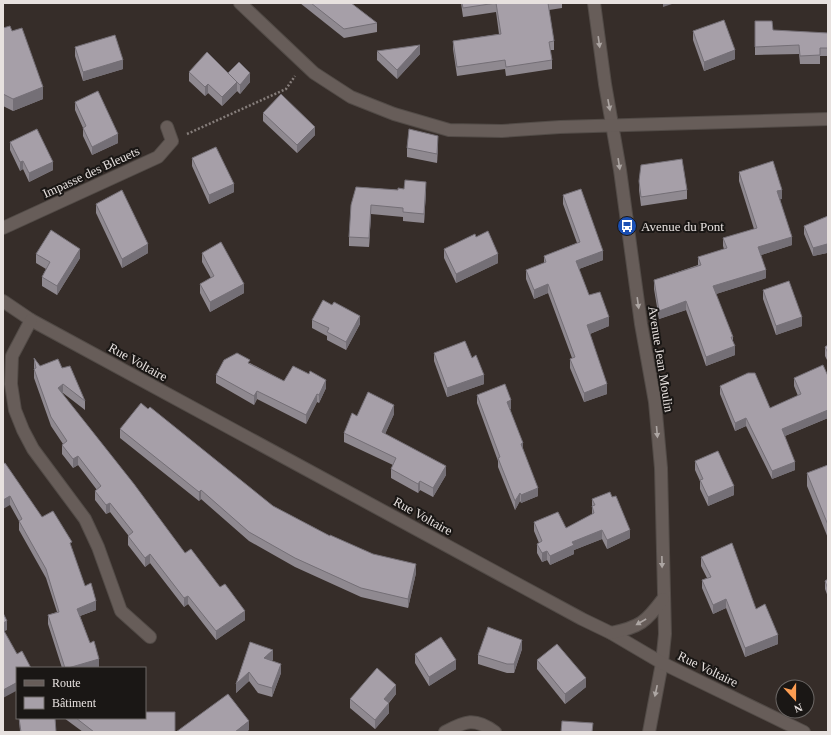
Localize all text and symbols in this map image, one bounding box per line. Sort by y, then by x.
one-way arrow [596,36,602,48]
one-way arrow [606,99,612,111]
street label: Impasse des Bleuets [40,143,142,201]
one-way arrow [616,158,622,171]
bus stop icon: Avenue du Pont [616,215,638,237]
place label: Avenue du Pont [641,219,724,234]
one-way arrow [635,297,641,309]
street label: Avenue Jean Moulin [645,305,677,414]
street label: Rue Voltaire [106,340,170,384]
one-way arrow [654,426,661,438]
street label: Rue Voltaire [391,494,455,538]
one-way arrow [659,556,665,569]
one-way arrow [636,619,647,626]
street label: Rue Voltaire [676,648,741,690]
legend [16,667,146,719]
text: Route [52,676,81,690]
north arrow [775,679,815,719]
one-way arrow [652,685,658,698]
text: Bâtiment [52,696,97,710]
text: N [793,701,804,715]

